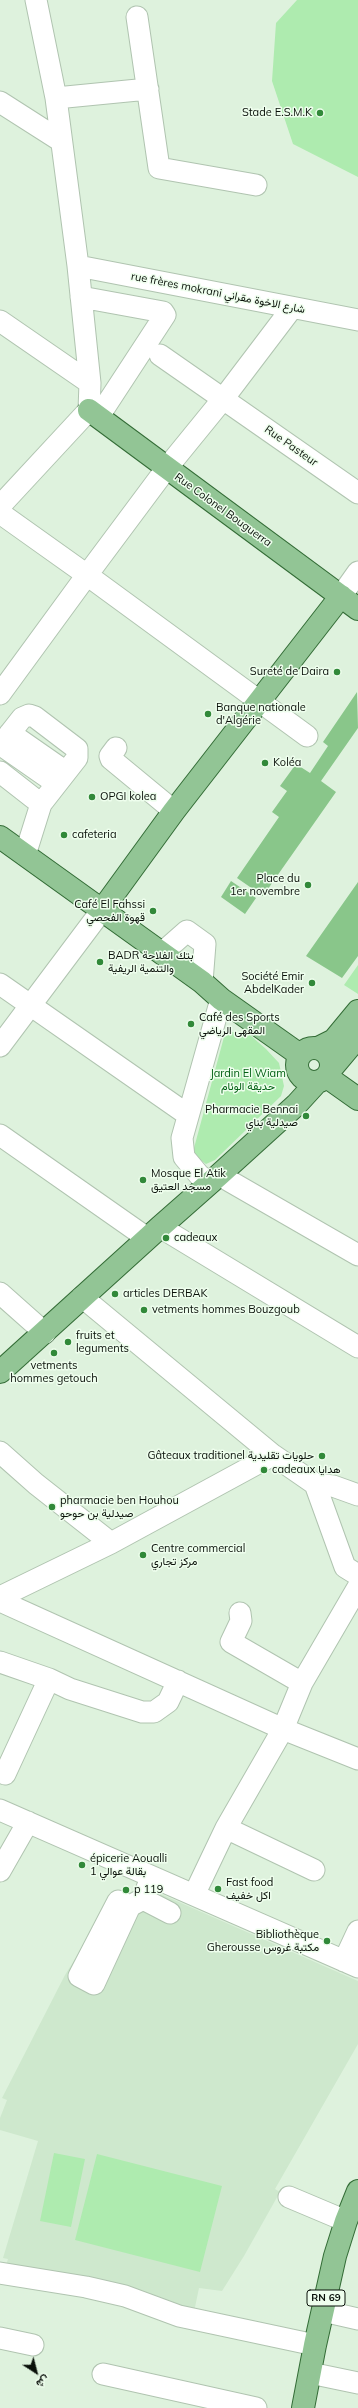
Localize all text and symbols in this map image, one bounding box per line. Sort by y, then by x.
place label: Stade E.S.M.K [242,106,312,120]
marker: Stade E.S.M.K [315,108,325,118]
street label: rue frères mokrani شارع الاخوة مقراني [130,270,306,316]
street label: Rue Pasteur [262,423,320,469]
street label: Rue Colonel Bouguerra [172,470,274,550]
place label: Sureté de Daira [250,665,329,679]
marker: Sureté de Daira [332,667,342,677]
place label: Banque nationale d'Algérie [216,701,306,727]
marker: Banque nationale d'Algérie [203,709,213,719]
place label: Koléa [273,756,301,770]
marker: Koléa [260,758,270,768]
place label: OPGI kolea [100,790,156,804]
marker: OPGI kolea [87,792,97,802]
place label: cafeteria [72,828,117,842]
marker: cafeteria [59,830,69,840]
place label: Place du 1er novembre [230,872,300,898]
marker: Place du 1er novembre [303,880,313,890]
place label: Café El Fahssi قهوة الفحصي [74,898,145,924]
marker: Café El Fahssi قهوة الفحصي [148,906,158,916]
place label: BADR بتك الفلاحة والتنمية الريفية [108,949,193,975]
marker: BADR بتك الفلاحة والتنمية الريفية [95,957,105,967]
place label: Société Emir AbdelKader [241,970,304,996]
marker: Société Emir AbdelKader [307,978,317,988]
place label: Café des Sports المقهى الرياضي [199,1011,280,1037]
marker: Café des Sports المقهى الرياضي [186,1019,196,1029]
park label: Jardin El Wiam حديقة الوئام [210,1067,286,1093]
place label: Pharmacie Bennai صيدلية بناي [205,1103,298,1129]
marker: Pharmacie Bennai صيدلية بناي [301,1111,311,1121]
place label: Mosque El Atik مسجد العتيق [151,1167,226,1193]
marker: Mosque El Atik مسجد العتيق [138,1175,148,1185]
place label: cadeaux [174,1231,217,1245]
marker: cadeaux [161,1233,171,1243]
place label: articles DERBAK [123,1287,207,1301]
marker: articles DERBAK [110,1289,120,1299]
place label: vetments hommes Bouzgoub [152,1303,300,1317]
marker: vetments hommes Bouzgoub [139,1305,149,1315]
place label: fruits et leguments [76,1329,129,1355]
marker: fruits et leguments [63,1337,73,1347]
marker: vetments hommes getouch [49,1348,59,1358]
place label: vetments hommes getouch [10,1359,98,1385]
place label: Gâteaux traditionel حلويات تقليدية [147,1449,314,1463]
marker: Gâteaux traditionel حلويات تقليدية [317,1451,327,1461]
place label: cadeaux هدايا [272,1463,341,1477]
marker: cadeaux هدايا [259,1465,269,1475]
place label: pharmacie ben Houhou صيدلية بن حوحو [60,1494,179,1520]
marker: pharmacie ben Houhou صيدلية بن حوحو [47,1502,57,1512]
place label: Centre commercial مركز تجاري [151,1542,245,1568]
marker: Centre commercial مركز تجاري [138,1550,148,1560]
place label: épicerie Aoualli 1 بقالة عوالي [90,1852,167,1878]
marker: épicerie Aoualli 1 بقالة عوالي [77,1860,87,1870]
place label: Fast food اكل خفيف [226,1876,273,1902]
place label: p 119 [134,1883,163,1897]
marker: Fast food اكل خفيف [213,1884,223,1894]
marker: p 119 [121,1885,131,1895]
place label: Bibliothèque Gherousse مكتبة غروس [207,1928,319,1954]
marker: Bibliothèque Gherousse مكتبة غروس [322,1936,332,1946]
road number: RN 69 [307,2290,345,2306]
north arrow [16,2352,56,2392]
text: ش [34,2372,53,2391]

